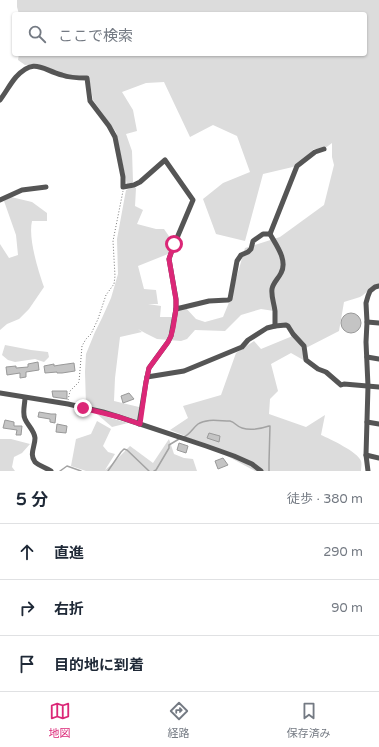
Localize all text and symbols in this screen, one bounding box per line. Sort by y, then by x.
search box [12,12,367,56]
icon: search [26,23,48,45]
text: ここで検索 [58,27,133,45]
route start [165,235,183,253]
route end [74,399,92,417]
text: 5 分 [16,489,48,510]
text: 徒歩 · 380 m [287,491,363,507]
icon: ahead [16,541,38,563]
text: 直進 [54,544,84,562]
text: 290 m [323,544,363,560]
icon: right [16,597,38,619]
text: 右折 [54,600,84,618]
text: 90 m [331,600,363,616]
icon: arrive [16,653,38,675]
text: 目的地に到着 [54,656,144,674]
tab: 地図 [49,700,71,740]
tab: 経路 [168,700,190,740]
tab: 保存済み [287,700,331,740]

